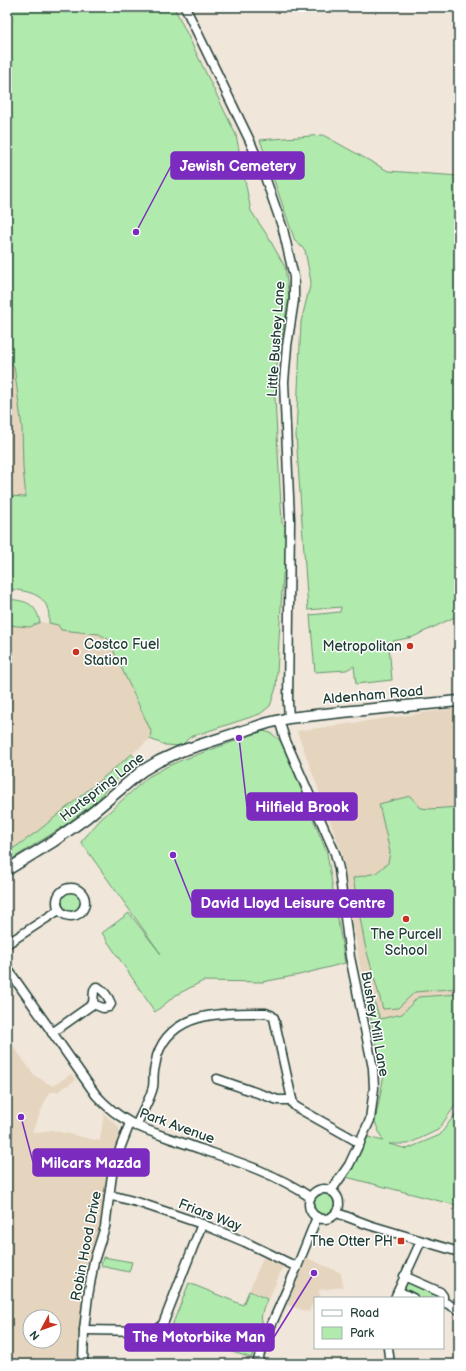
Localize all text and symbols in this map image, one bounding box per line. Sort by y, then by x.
callout: Jewish Cemetery [171,152,304,179]
text: Jewish Cemetery [180,157,296,176]
street label: Little Bushey Lane [263,280,289,398]
place label: Costco Fuel Station [84,636,159,669]
place label: Metropolitan [322,638,402,655]
marker: Metropolitan [405,641,415,651]
marker: Costco Fuel Station [71,647,81,657]
street label: Aldenham Road [322,682,424,708]
street label: Hartspring Lane [56,749,148,825]
callout: Hilfield Brook [247,793,357,820]
text: Hilfield Brook [255,798,349,817]
callout: David Lloyd Leisure Centre [192,890,393,917]
text: David Lloyd Leisure Centre [201,894,386,913]
marker: The Purcell School [401,914,411,924]
place label: The Purcell School [370,926,442,959]
street label: Bushey Mill Lane [357,970,393,1078]
street label: Park Avenue [137,1105,217,1147]
callout: Milcars Mazda [33,1149,149,1176]
text: Milcars Mazda [41,1154,141,1173]
street label: Robin Hood Drive [67,1190,105,1302]
street label: Friars Way [176,1195,244,1235]
place label: The Otter PH [310,1233,393,1250]
marker: The Otter PH [396,1236,406,1246]
legend [314,1297,444,1349]
text: Road [350,1306,379,1321]
north arrow [22,1309,62,1349]
callout: The Motorbike Man [125,1324,274,1351]
text: Park [350,1326,374,1341]
text: N [27,1328,42,1343]
text: The Motorbike Man [133,1328,265,1347]

